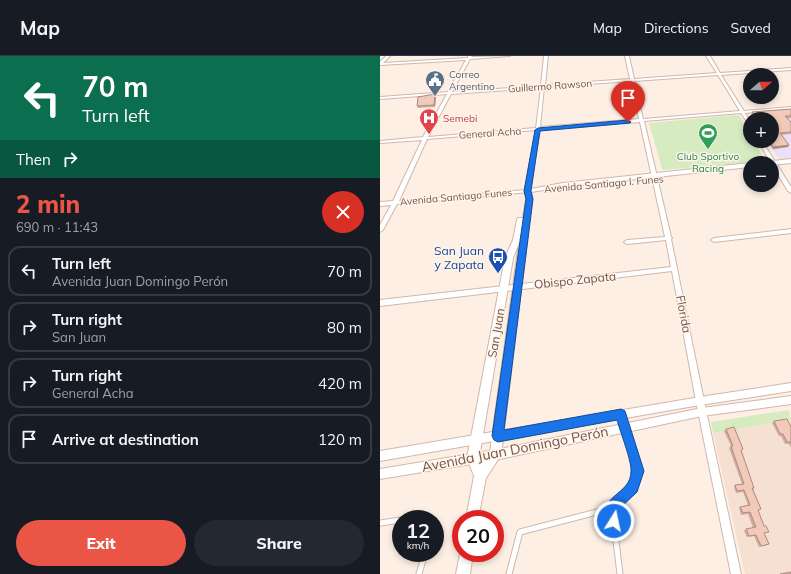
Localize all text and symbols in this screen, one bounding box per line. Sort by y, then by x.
text: Map [20,16,60,40]
text: Map [593,19,622,37]
text: Directions [644,19,709,37]
text: Saved [731,19,771,37]
place label: Correo Argentino [449,68,495,93]
north arrow [743,68,779,104]
map controls [743,68,779,192]
text: 70 m [82,69,148,104]
public building icon: Correo Argentino [424,69,446,97]
icon: left [16,72,68,124]
street label: Guillermo Rawson [507,77,593,95]
pin [611,81,645,122]
icon: arrive [617,87,639,109]
text: Turn left [82,104,150,127]
hospital icon: Semebi [418,107,440,135]
place label: Semebi [443,112,477,125]
button: + [743,112,779,148]
sports icon: Club Sportivo Racing [697,122,719,150]
street label: General Acha [458,124,522,142]
icon: right [59,148,81,170]
text: Then [16,150,51,169]
place label: Club Sportivo Racing [677,150,739,175]
button: − [743,156,779,192]
street label: Avenida Santiago I. Funes [544,172,664,196]
street label: Avenida Santiago Funes [399,186,513,208]
text: 2 min [16,189,80,219]
button: close [322,191,364,233]
text: 690 m · 11:43 [16,219,98,235]
place label: San Juan y Zapata [434,243,484,272]
bus stop icon: San Juan y Zapata [487,246,509,274]
text: Turn left [52,254,111,273]
icon: left [18,260,40,282]
text: 70 m [327,262,362,281]
street label: Obispo Zapata [533,268,617,292]
text: Avenida Juan Domingo Perón [52,273,228,289]
street label: Florida [673,294,695,334]
street label: San Juan [484,307,508,359]
text: Turn right [52,310,122,329]
icon: right [18,316,40,338]
text: 80 m [327,318,362,337]
text: San Juan [52,329,106,345]
text: Turn right [52,366,122,385]
icon: right [18,372,40,394]
text: 420 m [318,374,362,393]
text: General Acha [52,385,134,401]
street label: Avenida Juan Domingo Perón [420,422,610,476]
icon: arrive [18,428,40,450]
text: Arrive at destination [52,430,199,449]
text: 120 m [318,430,362,449]
position arrow [593,500,635,542]
speed limit sign: 20 [452,510,504,562]
text: 12 [406,518,430,543]
button: Exit [16,520,186,566]
button: Share [194,520,364,566]
text: km/h [407,539,429,552]

